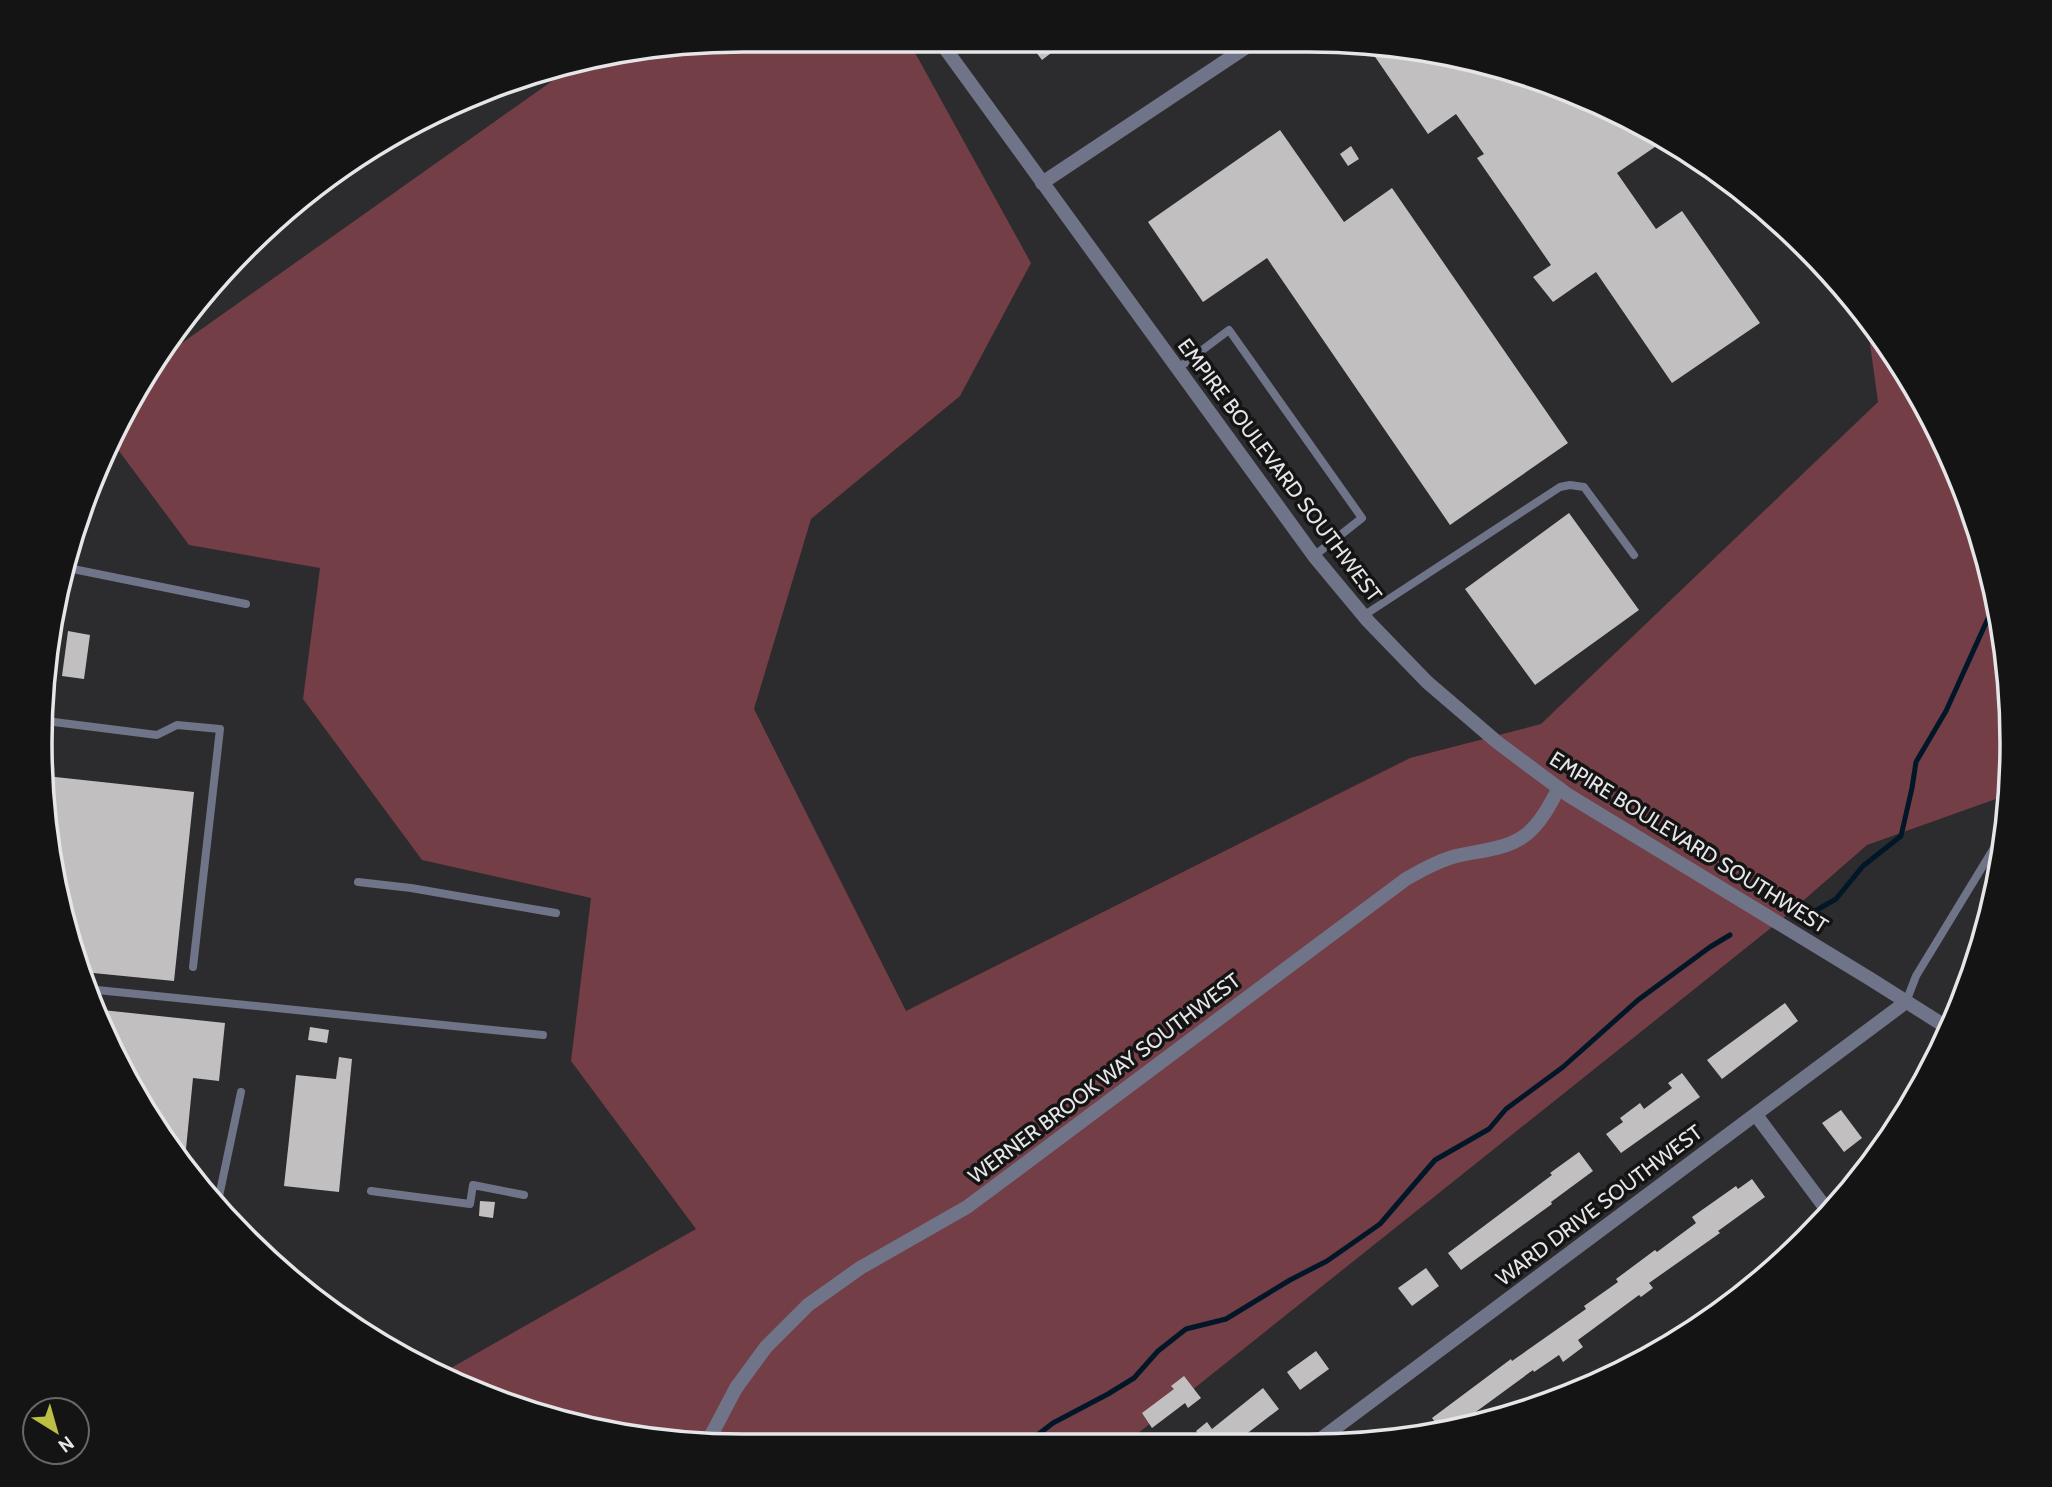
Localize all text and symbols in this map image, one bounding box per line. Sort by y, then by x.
street label: EMPIRE BOULEVARD SOUTHWEST [1173,333,1387,607]
street label: EMPIRE BOULEVARD SOUTHWEST [1545,746,1833,938]
street label: WERNER BROOK WAY SOUTHWEST [963,967,1245,1189]
street label: WARD DRIVE SOUTHWEST [1491,1119,1707,1291]
north arrow [21,1396,91,1466]
text: N [54,1431,78,1457]

